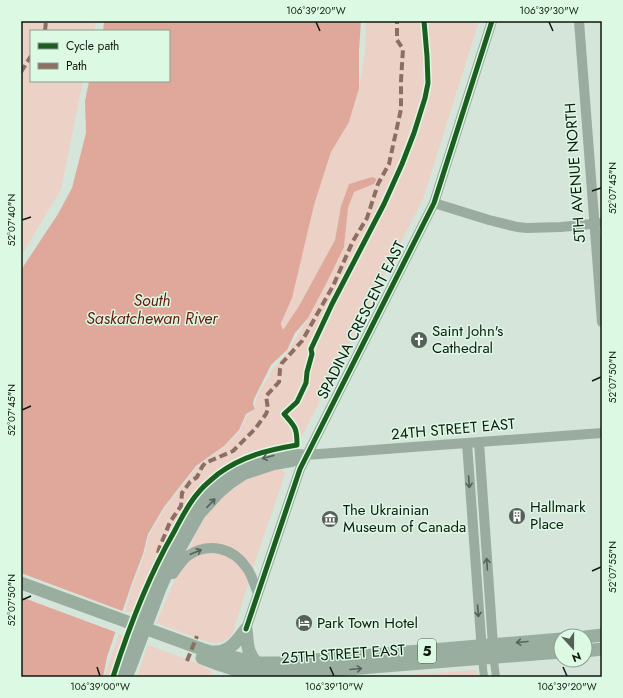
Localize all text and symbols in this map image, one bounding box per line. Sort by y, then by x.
text: 106°39'20"W [286,3,346,18]
text: 106°39'30"W [519,3,579,18]
legend [30,30,170,82]
text: Cycle path [66,37,119,55]
text: Path [66,57,87,75]
street label: 5TH AVENUE NORTH [559,102,591,244]
text: 52°07'45"N [605,162,620,214]
text: 52°07'40"N [4,194,19,246]
street label: SPADINA CRESCENT EAST [311,237,411,403]
water label: South Saskatchewan River [86,289,219,330]
place label: Saint John's Cathedral [432,320,503,359]
church icon: Saint John's Cathedral [409,330,429,350]
text: 52°07'50"N [605,351,620,403]
text: 52°07'45"N [4,384,19,436]
street label: 24TH STREET EAST [390,413,516,445]
one-way arrow [262,454,275,461]
one-way arrow [466,475,473,488]
place label: Hallmark Place [530,496,586,535]
one-way arrow [206,498,215,508]
place label: The Ukrainian Museum of Canada [343,499,466,538]
building icon: Hallmark Place [507,506,527,526]
museum icon: The Ukrainian Museum of Canada [320,509,340,529]
text: 52°07'55"N [605,541,620,593]
one-way arrow [190,548,202,555]
one-way arrow [484,558,491,571]
text: 52°07'50"N [4,574,19,626]
one-way arrow [475,604,482,617]
place label: Park Town Hotel [317,612,418,634]
hotel icon: Park Town Hotel [294,613,314,633]
north arrow [553,628,593,668]
street label: 25TH STREET EAST [280,639,406,669]
road number: 5 [418,639,436,663]
one-way arrow [516,639,529,646]
text: N [570,648,584,666]
one-way arrow [349,666,362,673]
text: 106°39'00"W [70,679,130,694]
text: 106°39'10"W [305,679,363,694]
text: 106°39'20"W [537,679,597,694]

